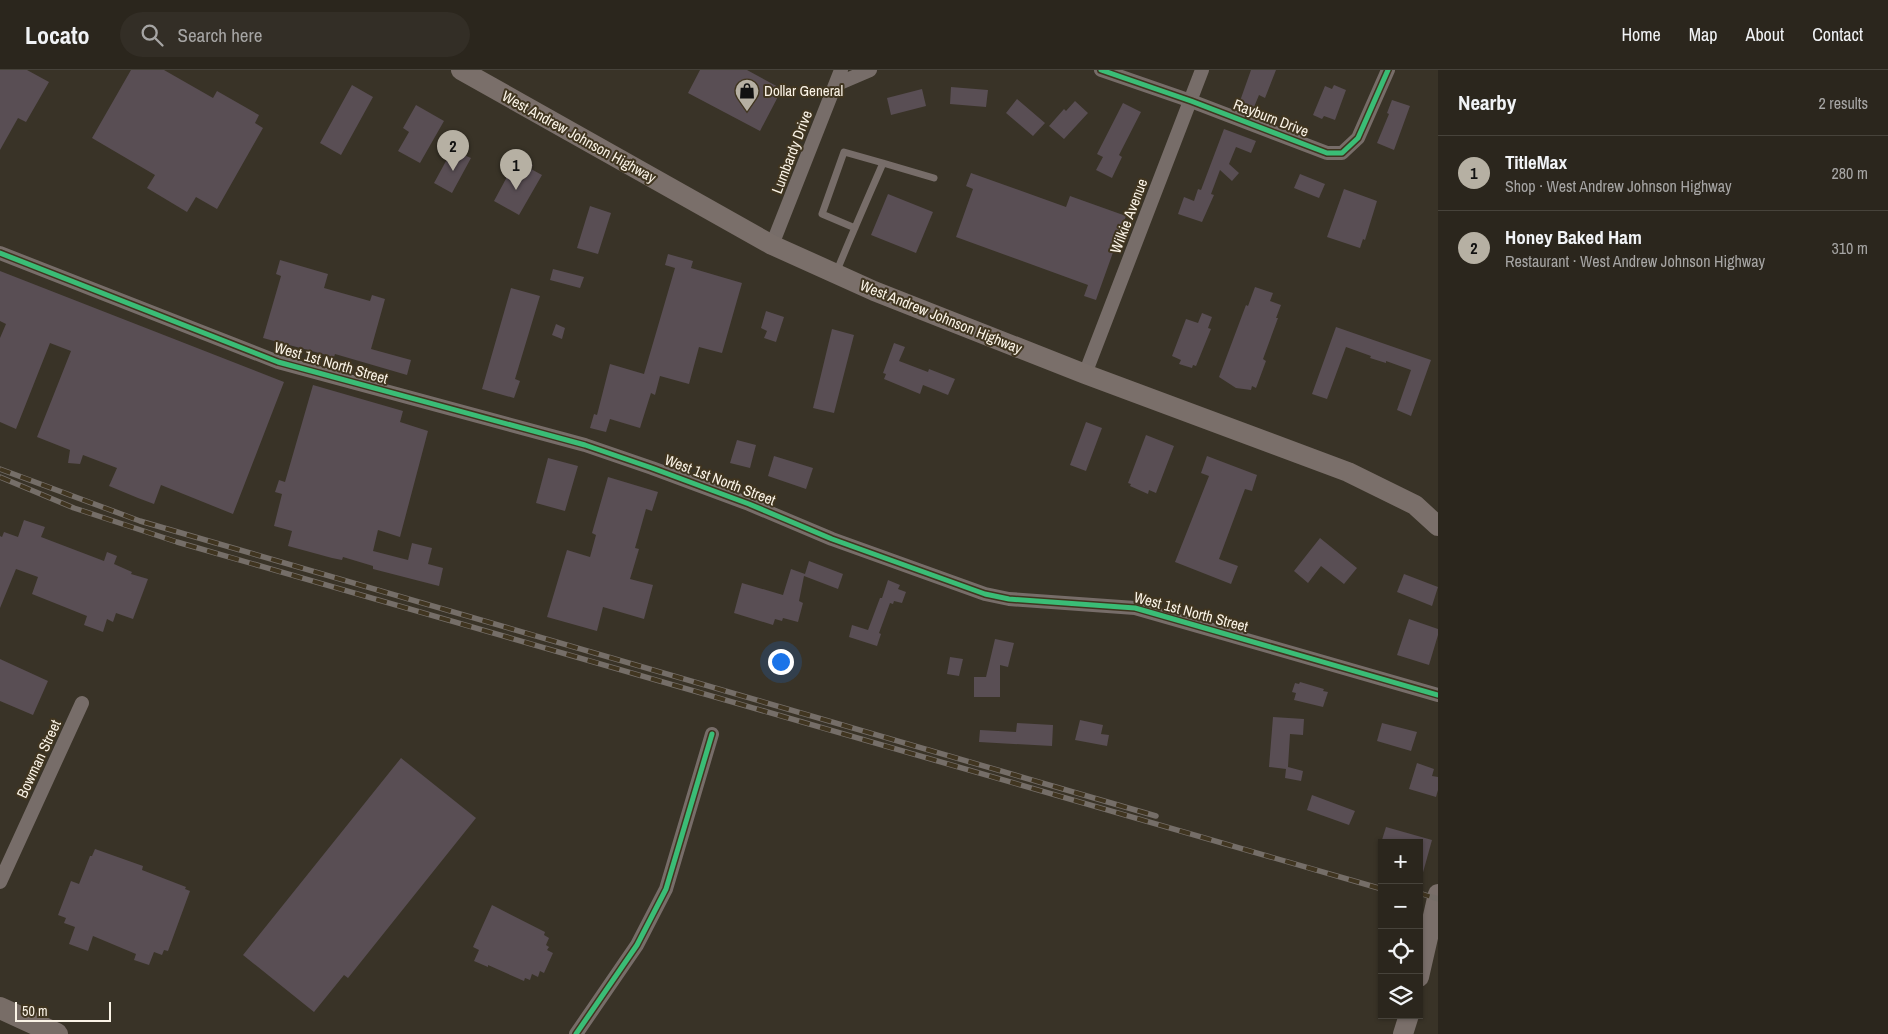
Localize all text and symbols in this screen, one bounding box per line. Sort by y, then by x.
search box [120,12,470,57]
text: Locato [25,19,90,51]
icon: search [138,21,166,49]
text: Search here [178,22,262,48]
text: Home [1621,22,1661,47]
text: Map [1689,22,1718,47]
text: About [1746,22,1784,47]
text: Contact [1812,22,1863,47]
shop icon: Dollar General [734,78,760,112]
place label: Dollar General [764,80,843,101]
street label: West Andrew Johnson Highway [498,85,661,188]
text: Nearby [1458,88,1516,117]
text: 2 results [1818,92,1868,114]
street label: Rayburn Drive [1230,94,1312,142]
street label: Lumbardy Drive [766,107,817,196]
pin: 2 [437,130,469,171]
pin: 1 [500,149,532,190]
text: TitleMax [1505,149,1567,175]
text: 1 [1470,162,1478,184]
text: 280 m [1832,162,1868,184]
street label: Wilkie Avenue [1105,175,1152,256]
text: Shop · West Andrew Johnson Highway [1505,175,1732,197]
text: Honey Baked Ham [1505,224,1642,250]
text: 2 [1470,237,1478,259]
text: 310 m [1832,237,1868,259]
text: Restaurant · West Andrew Johnson Highway [1505,250,1765,272]
street label: West Andrew Johnson Highway [857,274,1026,359]
street label: West 1st North Street [272,336,391,389]
street label: West 1st North Street [662,449,779,511]
street label: West 1st North Street [1132,586,1251,637]
your location [768,649,794,675]
street label: Bowman Street [11,716,66,801]
map controls [1378,839,1423,1019]
button: + [1378,839,1423,884]
button: − [1378,884,1423,929]
button: locate [1378,929,1423,974]
button: layers [1378,974,1423,1019]
scale bar [15,999,111,1022]
text: 50 m [22,1002,48,1020]

